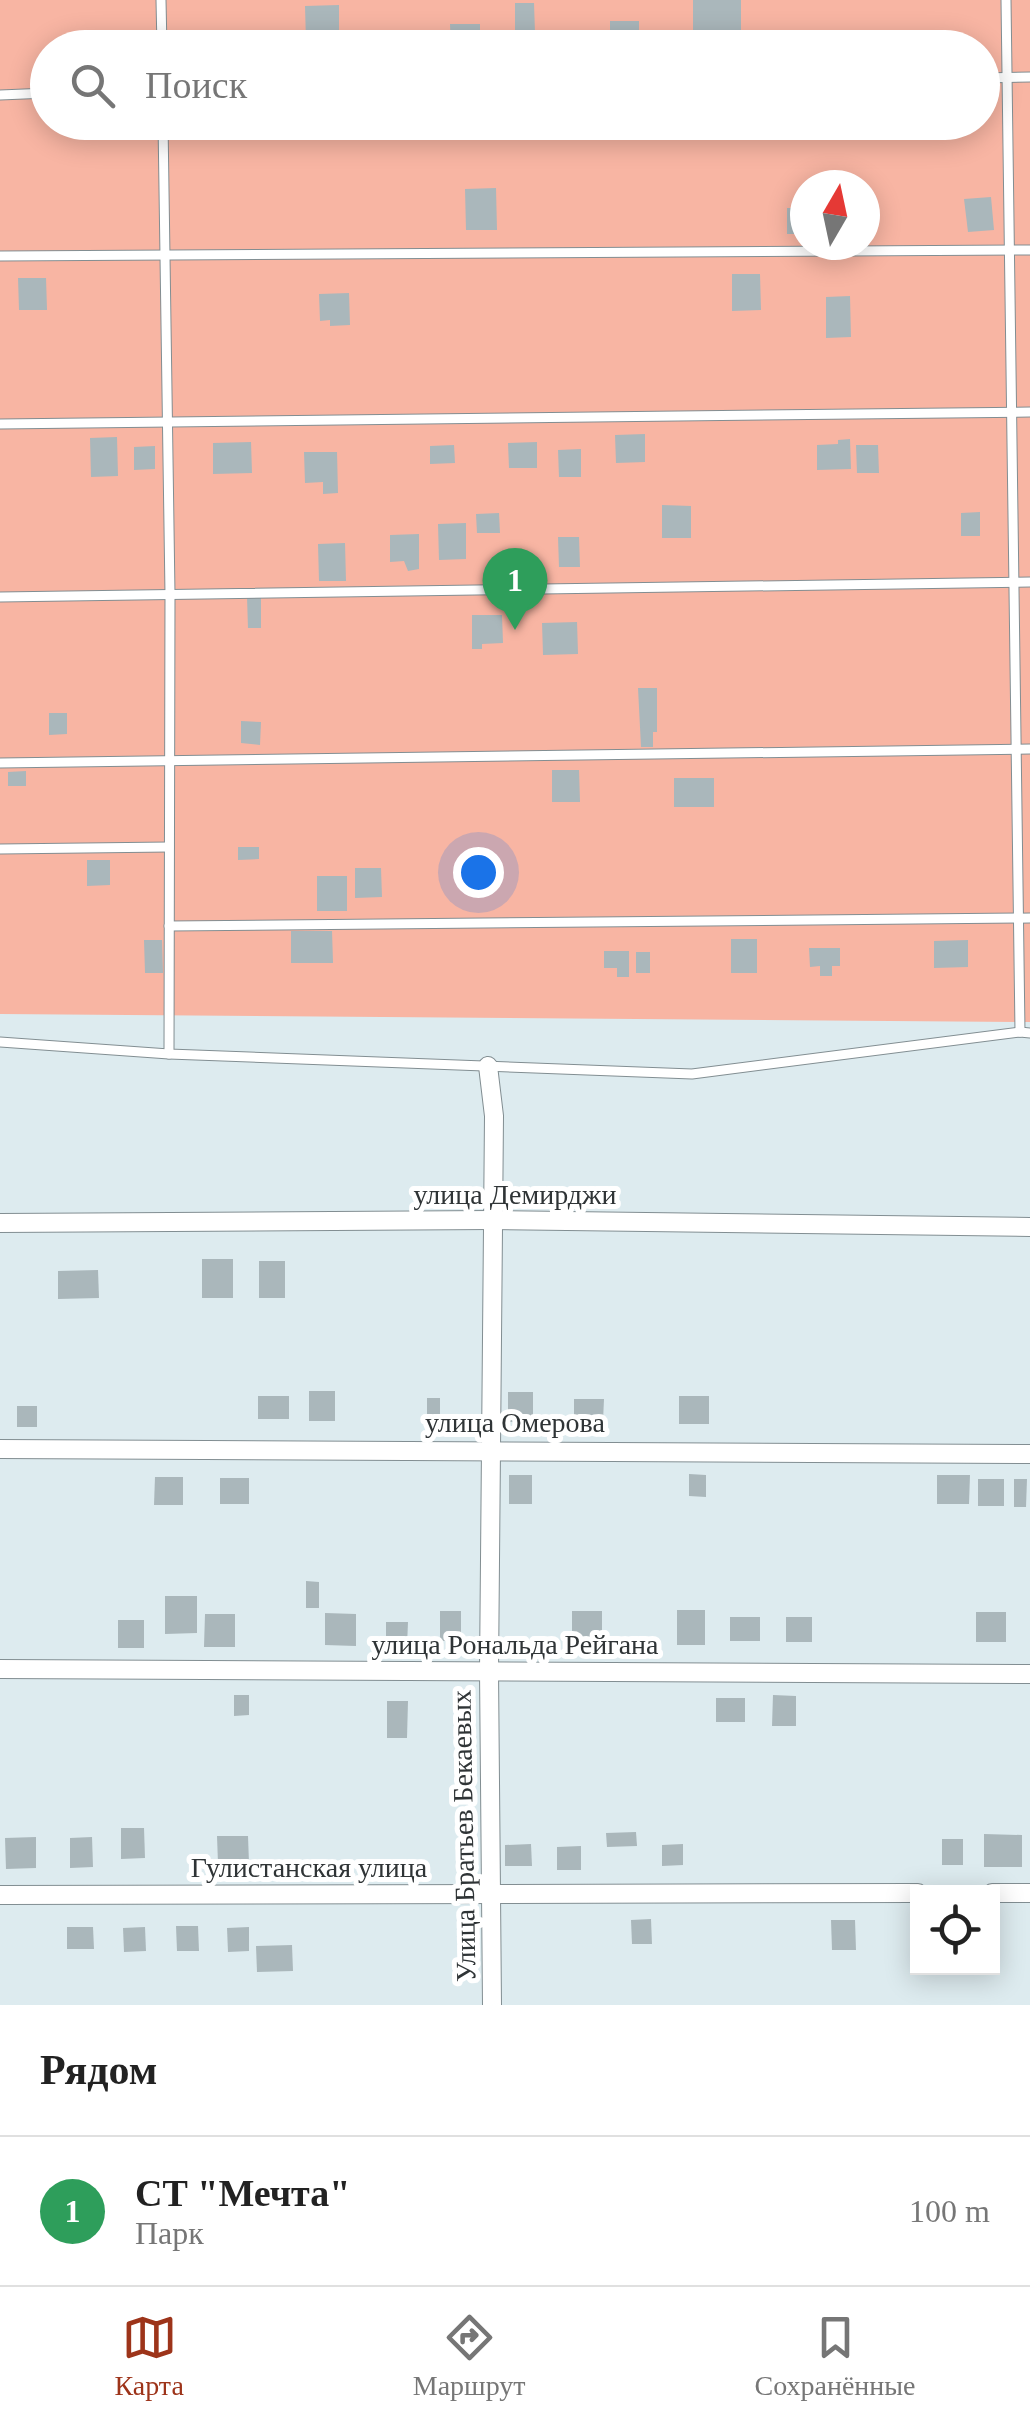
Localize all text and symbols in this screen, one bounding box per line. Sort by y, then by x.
search box [30,30,1000,140]
icon: search [65,58,120,113]
text: Поиск [145,64,247,106]
north arrow [790,170,880,260]
pin: 1 [482,548,548,630]
your location [453,847,504,898]
street label: улица Демирджи [414,1179,616,1210]
street label: улица Омерова [425,1407,605,1438]
street label: улица Рональда Рейгана [371,1629,659,1660]
street label: Улица Братьев Бекаевых [445,1690,482,1982]
street label: Гулистанская улица [191,1852,428,1883]
map controls [910,1885,1000,1975]
button: locate [910,1885,1000,1975]
text: Рядом [40,2047,157,2093]
text: СТ "Мечта" [135,2172,350,2214]
text: 1 [65,2193,81,2229]
text: 100 m [909,2193,990,2229]
text: Парк [135,2215,204,2251]
tab: Карта [114,2310,184,2402]
tab: Маршрут [413,2310,526,2402]
tab: Сохранённые [754,2310,916,2402]

